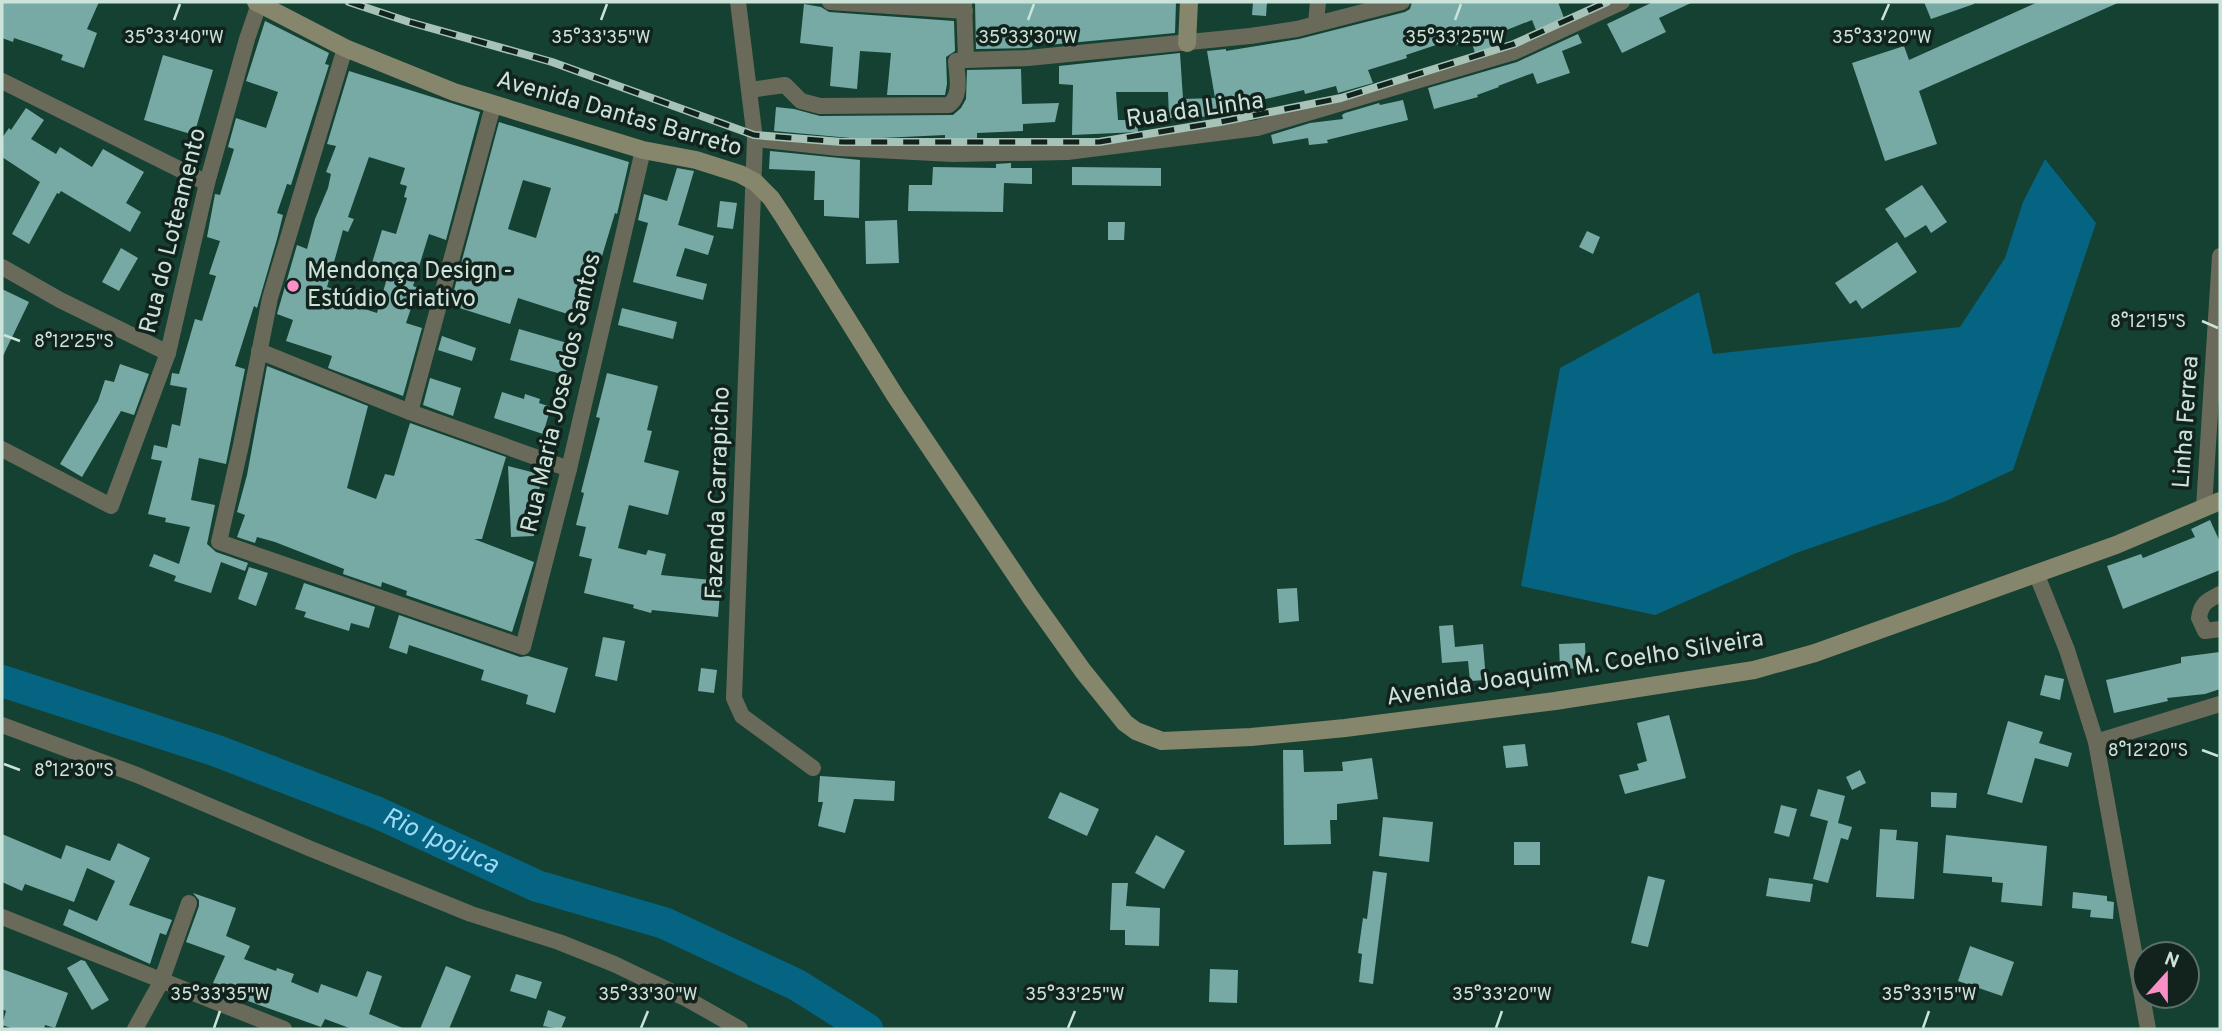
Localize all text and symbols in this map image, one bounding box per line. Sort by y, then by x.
text: 35°33'40"W [124,27,224,50]
text: 35°33'35"W [551,27,651,50]
text: 35°33'30"W [978,27,1078,50]
text: 35°33'25"W [1405,27,1505,50]
text: 35°33'20"W [1832,27,1932,50]
street label: Avenida Dantas Barreto [493,66,745,164]
street label: Rua da Linha [1124,87,1266,135]
street label: Rua do Loteamento [134,125,214,337]
street label: Rua Maria Jose dos Santos [515,250,609,536]
place label: Mendonça Design - Estúdio Criativo [307,257,513,315]
marker: Mendonça Design - Estúdio Criativo [285,278,301,294]
text: 8°12'15"S [2110,311,2186,334]
text: 8°12'25"S [34,331,114,354]
street label: Linha Ferrea [2167,355,2207,489]
street label: Fazenda Carrapicho [700,386,738,600]
street label: Avenida Joaquim M. Coelho Silveira [1384,624,1766,714]
text: 8°12'20"S [2108,740,2188,763]
text: 8°12'30"S [34,760,114,783]
water label: Rio Ipojuca [377,801,504,883]
north arrow [2131,940,2201,1010]
text: N [2161,947,2182,975]
text: 35°33'35"W [170,984,270,1007]
text: 35°33'30"W [598,984,698,1007]
text: 35°33'25"W [1025,984,1125,1007]
text: 35°33'20"W [1452,984,1552,1007]
text: 35°33'15"W [1881,984,1977,1007]

